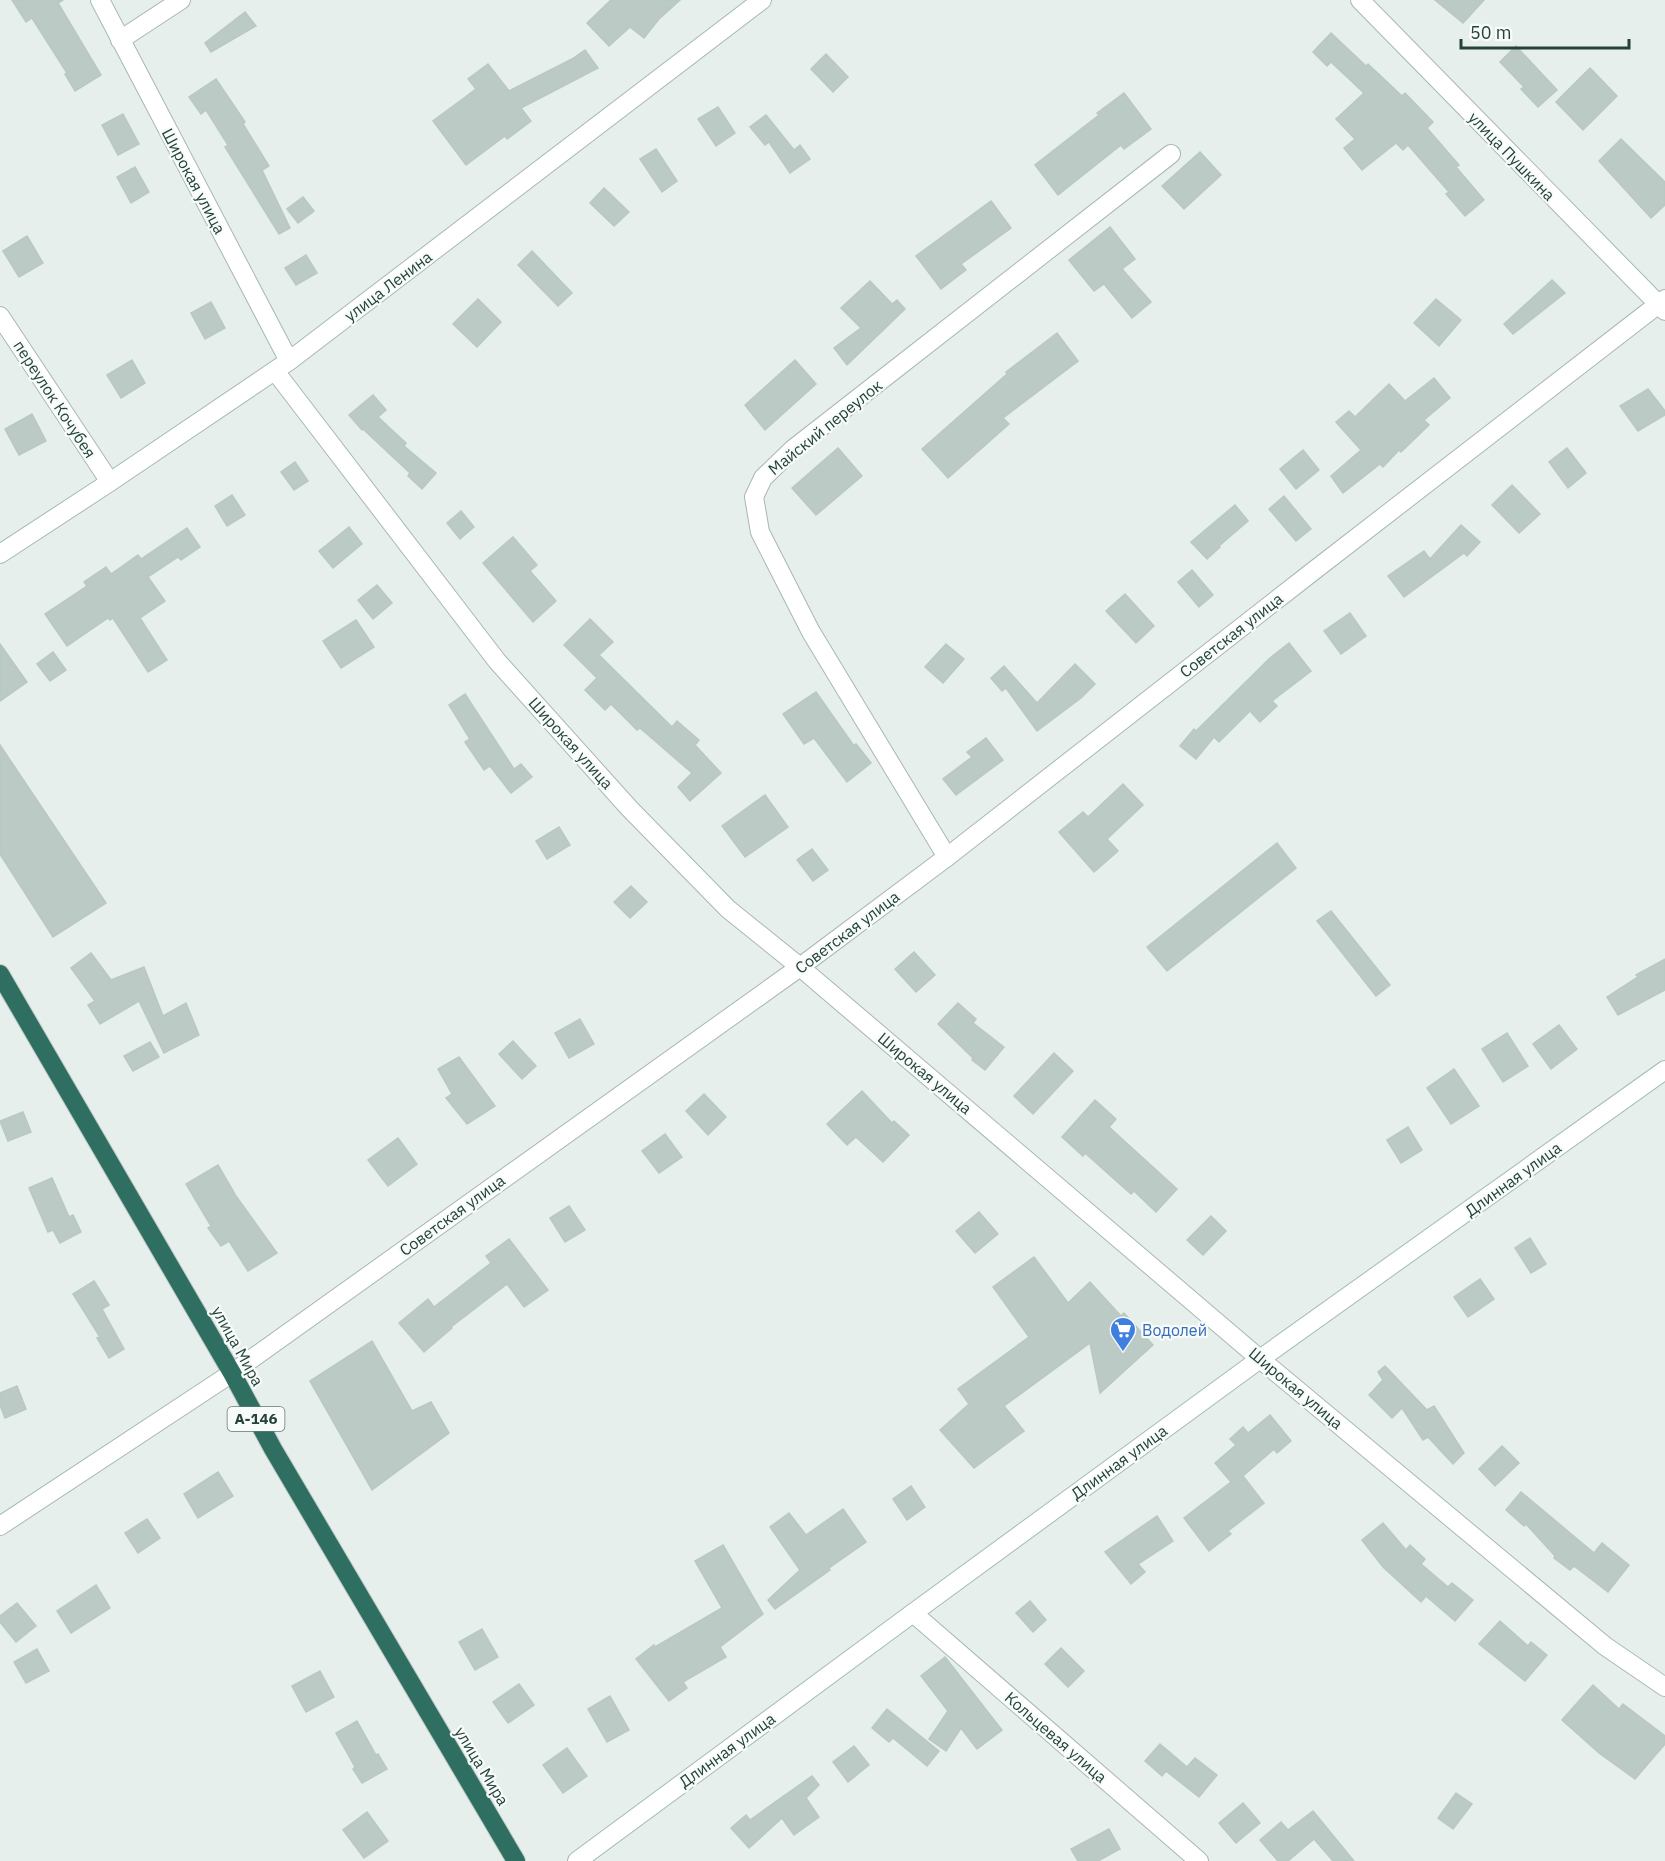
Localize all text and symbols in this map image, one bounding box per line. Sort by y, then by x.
scale bar [1461,12,1629,50]
text: 50 m [1470,21,1512,44]
street label: улица Пушкина [1464,107,1560,205]
street label: Широкая улица [158,125,230,238]
street label: улица Ленина [340,246,436,325]
street label: переулок Кочубея [9,336,101,462]
street label: Майский переулок [764,375,886,479]
street label: Советская улица [1175,588,1287,682]
street label: Широкая улица [524,693,618,793]
street label: Советская улица [791,886,904,978]
street label: Широкая улица [874,1028,977,1118]
street label: Длинная улица [1461,1137,1565,1221]
street label: Советская улица [395,1170,509,1260]
street label: улица Мира [208,1303,268,1390]
supermarket icon: Водолей [1108,1315,1138,1353]
place label: Водолей [1142,1320,1207,1340]
street label: Широкая улица [1245,1343,1348,1433]
road number: А-146 [228,1407,284,1431]
street label: Длинная улица [1067,1420,1171,1504]
street label: Кольцевая улица [1001,1687,1112,1787]
street label: Длинная улица [675,1708,779,1792]
street label: улица Мира [451,1723,514,1809]

